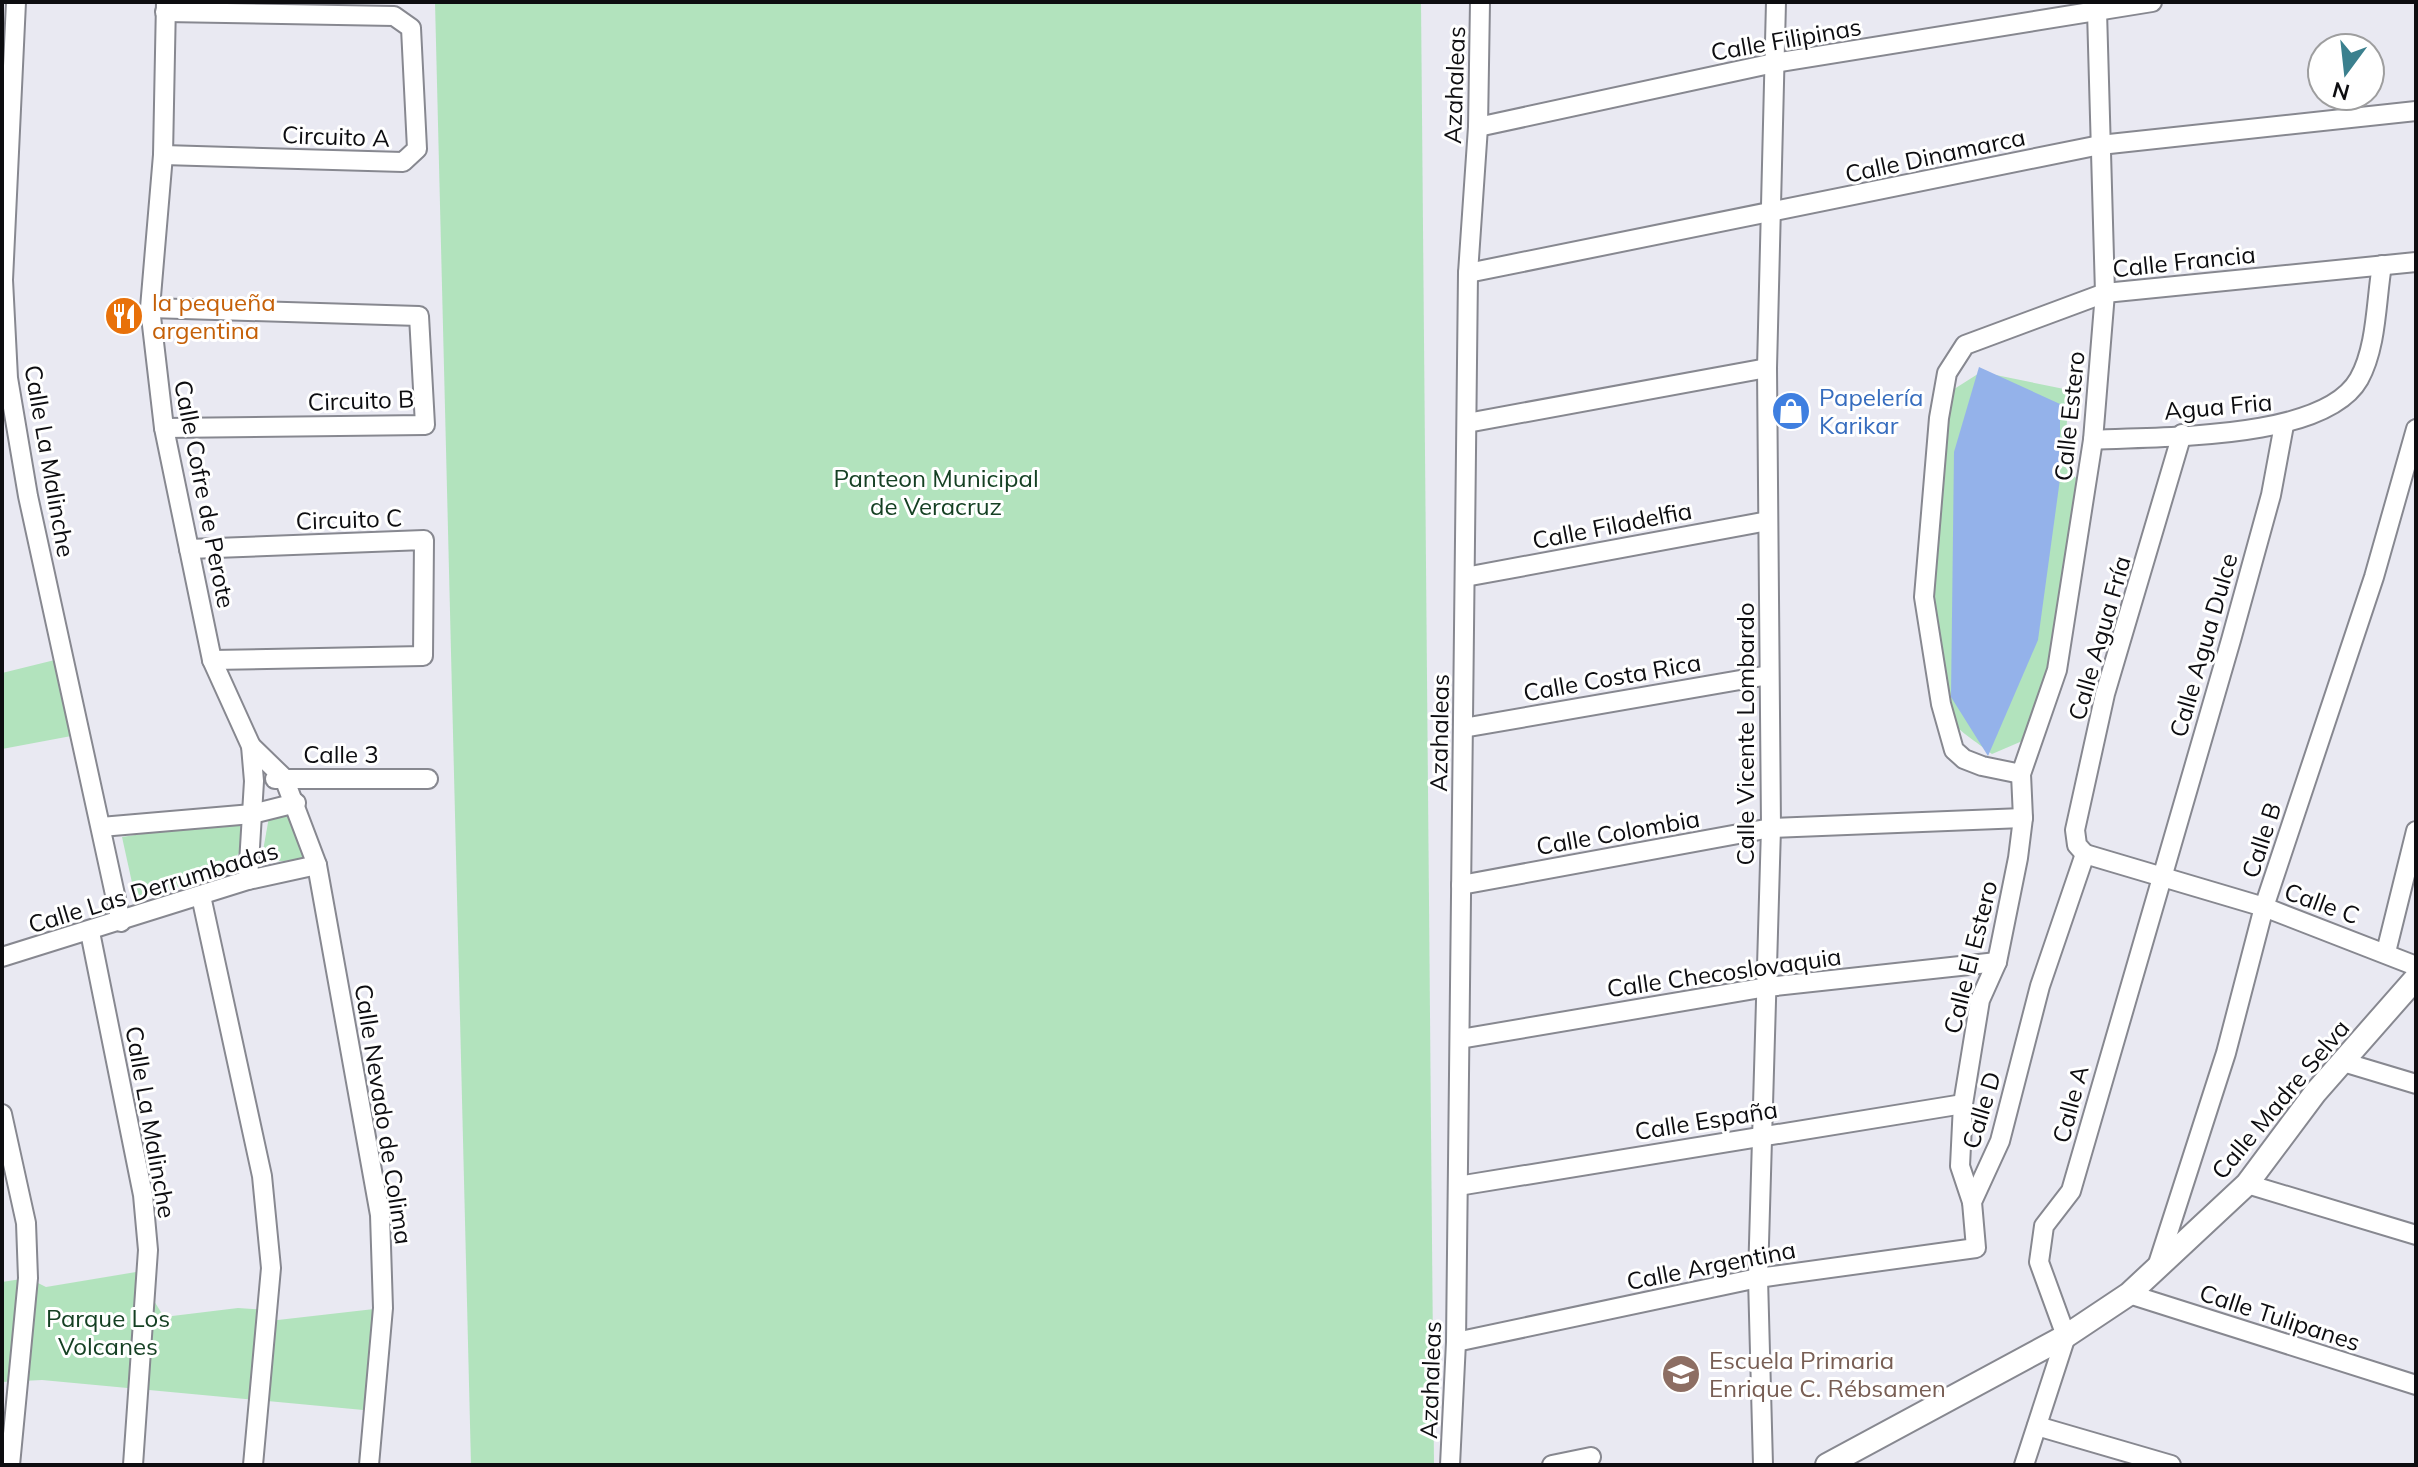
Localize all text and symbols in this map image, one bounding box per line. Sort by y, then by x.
street label: Calle Filipinas [1708,11,1864,67]
street label: Azahaleas [1437,26,1471,144]
north arrow [2306,32,2386,112]
text: N [2329,76,2352,107]
street label: Circuito A [282,119,391,153]
street label: Calle Dinamarca [1842,121,2028,189]
street label: Calle Francia [2111,239,2257,283]
place label: la pequeña argentina [152,287,276,345]
restaurant icon: la pequeña argentina [103,295,145,337]
street label: Calle Estero [2047,350,2091,482]
street label: Calle La Malinche [18,363,82,559]
street label: Calle Cofre de Perote [168,377,242,611]
place label: Papelería Karikar [1819,382,1924,440]
street label: Circuito B [307,383,415,417]
street label: Agua Fria [2163,386,2273,426]
shop icon: Papelería Karikar [1770,390,1812,432]
park label: Panteon Municipal de Veracruz [833,463,1039,521]
street label: Calle Filadelfia [1530,495,1694,555]
street label: Circuito C [295,502,403,536]
street label: Calle Agua Dulce [2162,550,2244,740]
street label: Calle Agua Fría [2061,552,2137,724]
street label: Calle Vicente Lombardo [1730,602,1760,866]
street label: Calle Costa Rica [1521,647,1703,707]
street label: Azahaleas [1423,674,1455,792]
street label: Calle 3 [303,739,379,769]
street label: Calle B [2235,799,2287,881]
street label: Calle Colombia [1534,803,1702,861]
street label: Calle Las Derrumbadas [24,835,282,939]
street label: Calle C [2280,876,2364,930]
street label: Calle El Estero [1937,877,2003,1037]
street label: Calle Checoslovaquia [1605,941,1843,1003]
street label: Calle Nevado de Colima [349,982,419,1246]
street label: Calle Madre Selva [2205,1013,2355,1185]
street label: Calle La Malinche [119,1024,183,1220]
street label: Calle A [2045,1062,2095,1146]
street label: Calle D [1955,1068,2007,1152]
street label: Calle España [1632,1094,1780,1146]
street label: Calle Argentina [1624,1234,1798,1296]
street label: Calle Tulipanes [2196,1277,2364,1357]
park label: Parque Los Volcanes [46,1303,170,1361]
street label: Azahaleas [1413,1321,1447,1439]
place label: Escuela Primaria Enrique C. Rébsamen [1709,1345,1946,1403]
school or university icon: Escuela Primaria Enrique C. Rébsamen [1660,1353,1702,1395]

